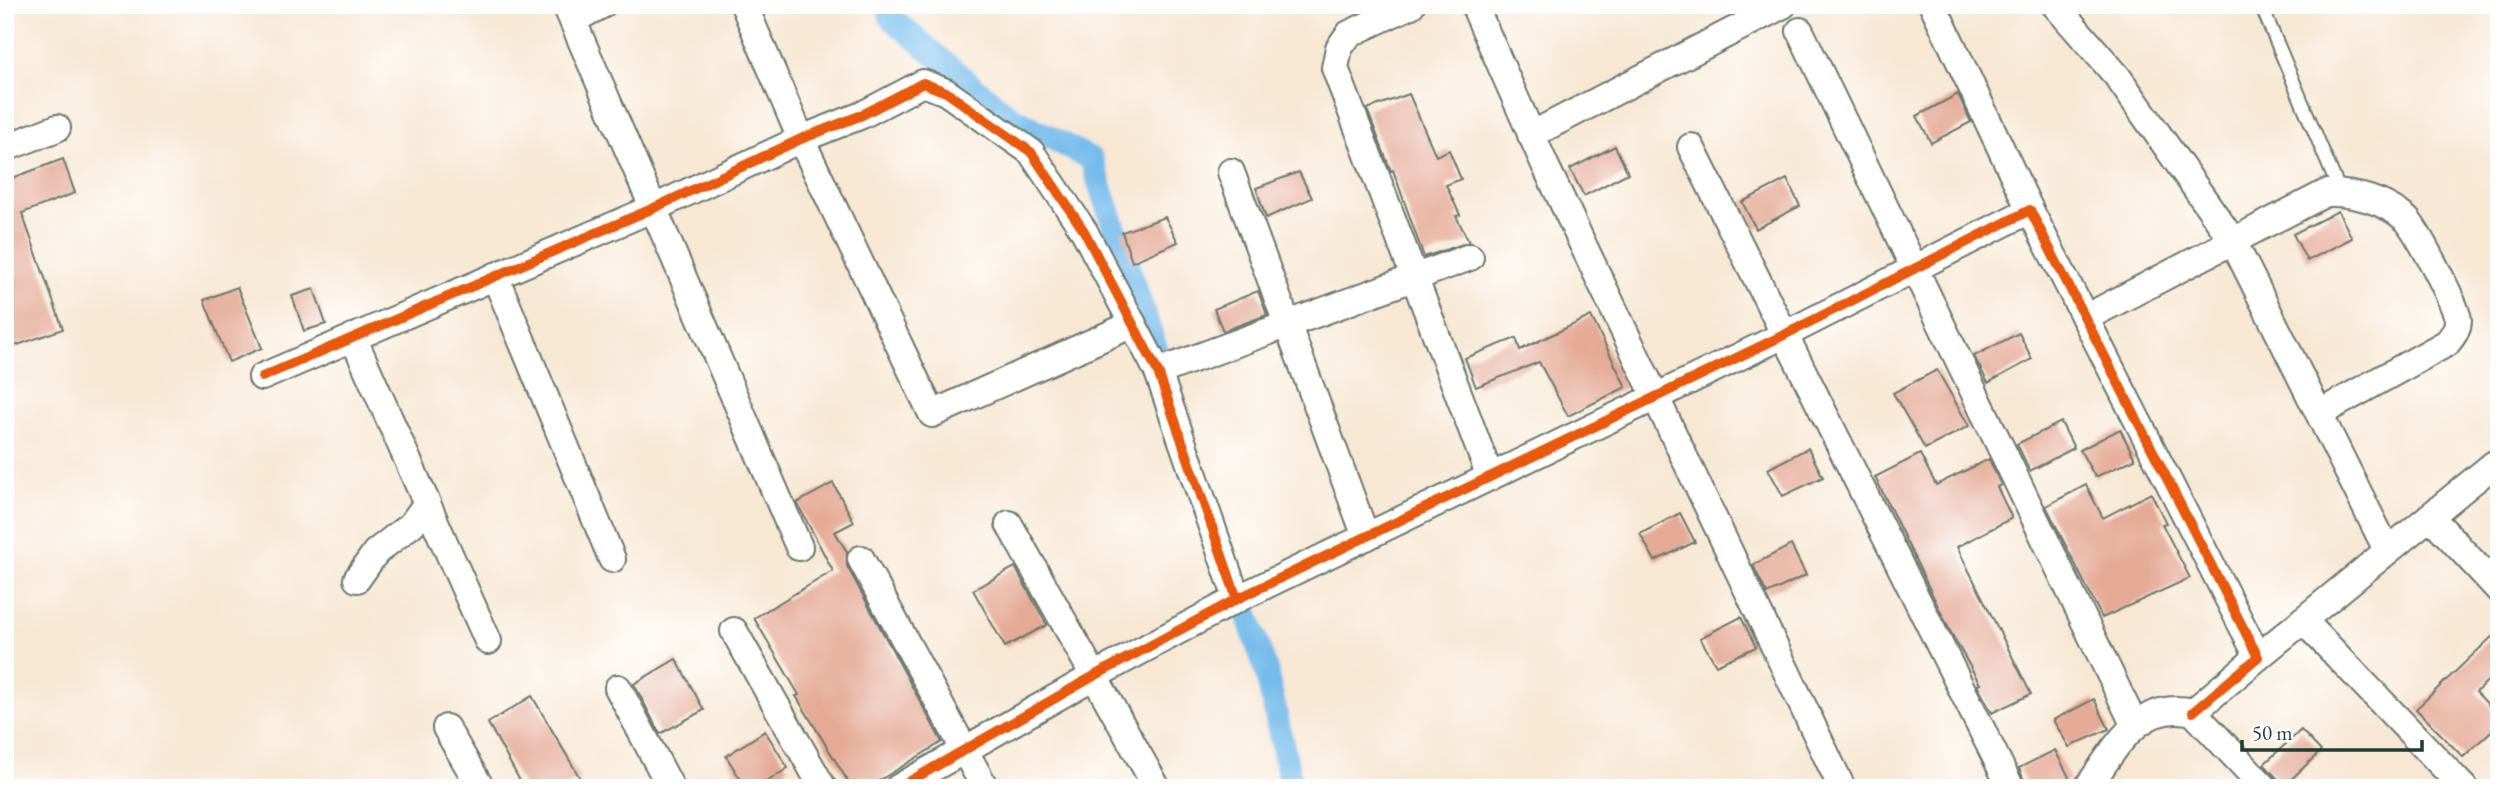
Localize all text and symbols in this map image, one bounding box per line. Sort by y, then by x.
scale bar [2242,709,2422,753]
text: 50 m [2252,719,2293,746]

